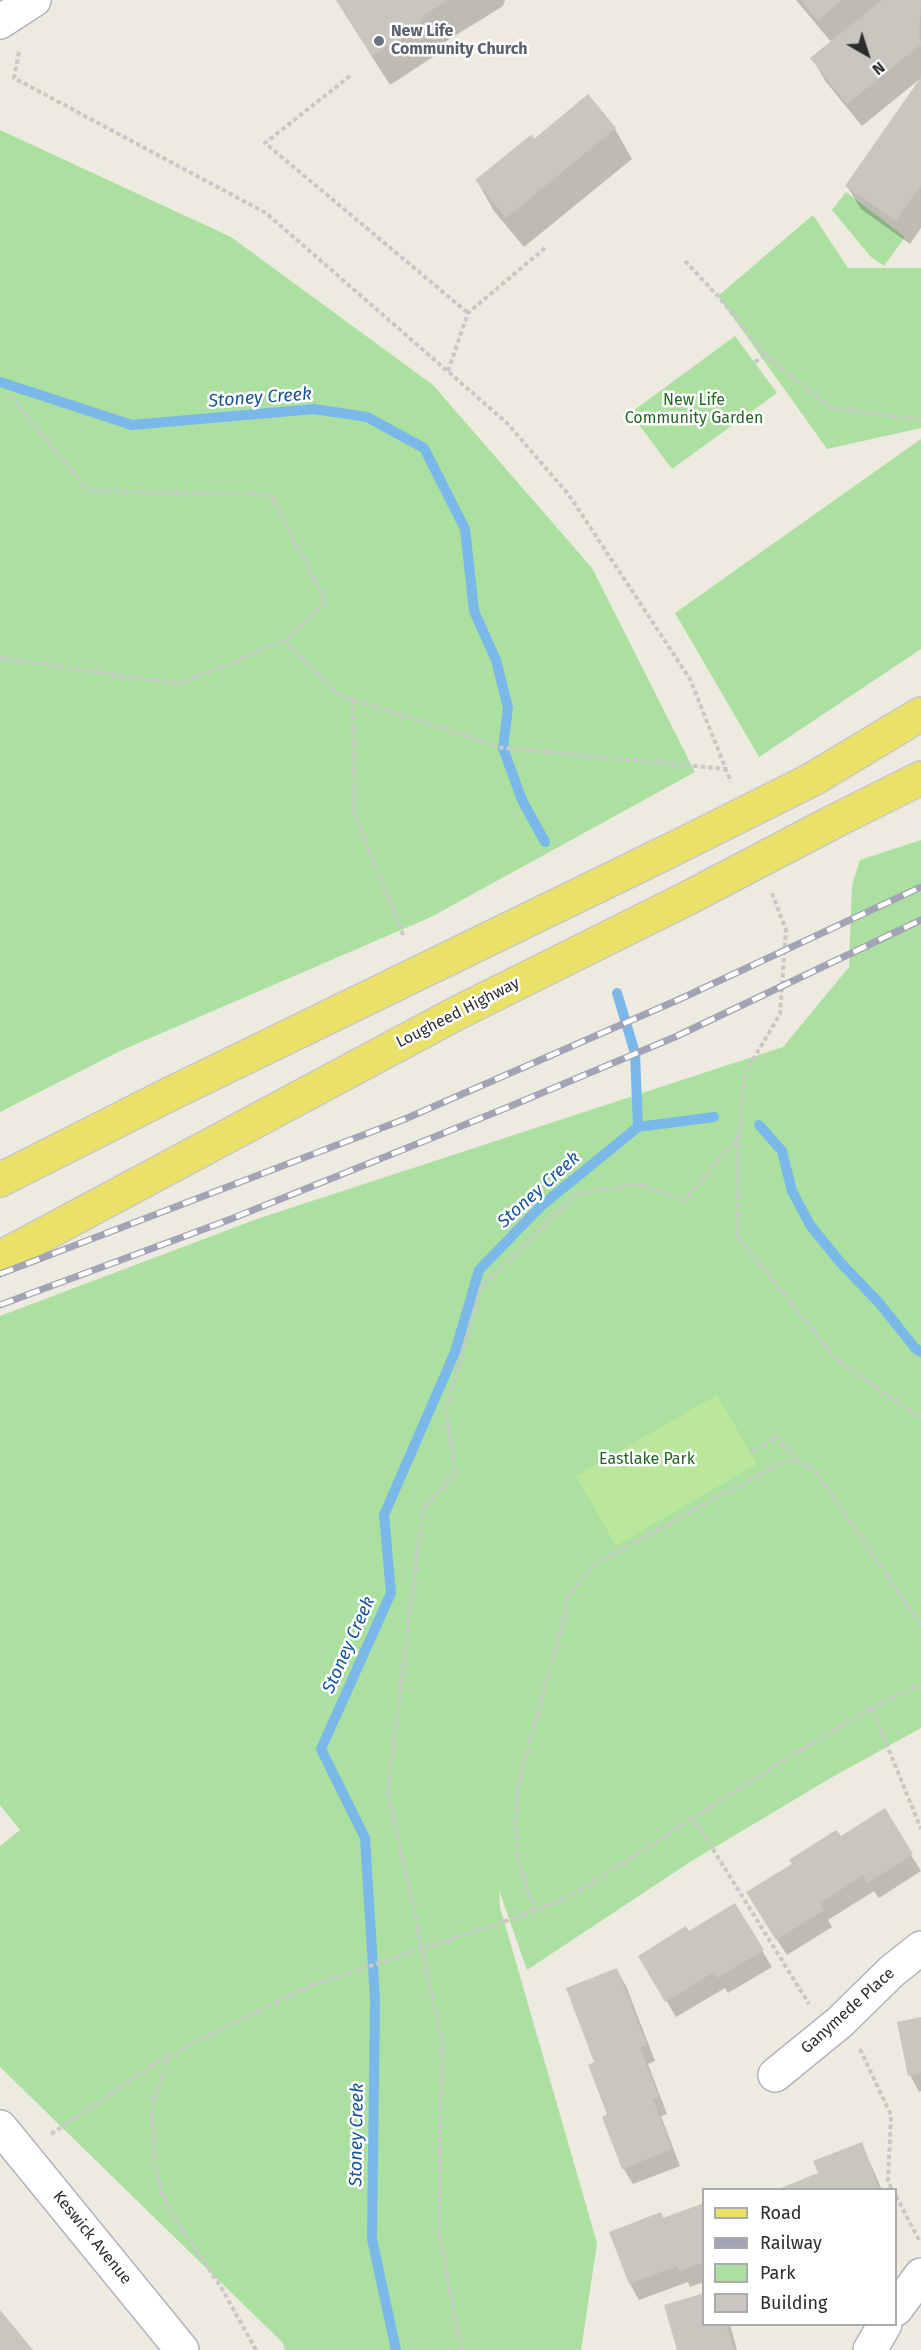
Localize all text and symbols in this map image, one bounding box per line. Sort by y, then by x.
place label: New Life Community Church [391,22,528,60]
north arrow [837,24,897,84]
marker: New Life Community Church [372,34,386,48]
text: N [869,58,889,79]
water label: Stoney Creek [208,384,312,412]
park label: New Life Community Garden [625,391,763,429]
street label: Lougheed Highway [393,974,523,1052]
water label: Stoney Creek [493,1147,585,1233]
park label: Eastlake Park [599,1450,695,1470]
water label: Stoney Creek [318,1593,380,1697]
street label: Ganymede Place [797,1964,899,2058]
water label: Stoney Creek [345,2083,369,2187]
street label: Keswick Avenue [49,2187,135,2289]
legend [702,2188,897,2326]
text: Road [760,2202,802,2224]
text: Railway [760,2232,822,2254]
text: Park [760,2262,795,2284]
text: Building [760,2292,827,2314]

